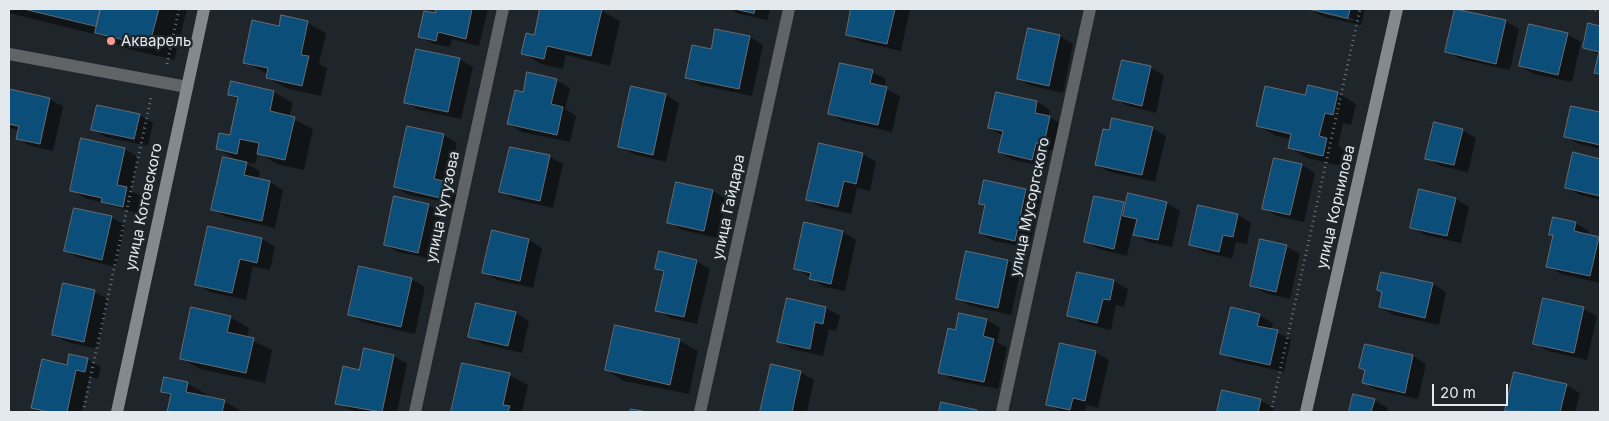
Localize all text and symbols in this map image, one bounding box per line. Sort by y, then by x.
place label: Акварель [121,32,191,50]
marker: Акварель [105,35,117,47]
street label: улица Мусоргского [1006,136,1054,278]
street label: улица Котовского [122,141,166,273]
street label: улица Корнилова [1313,143,1359,271]
street label: улица Кутузова [422,150,464,264]
street label: улица Гайдара [709,153,749,261]
scale bar [1434,374,1510,406]
text: 20 m [1440,383,1476,402]

